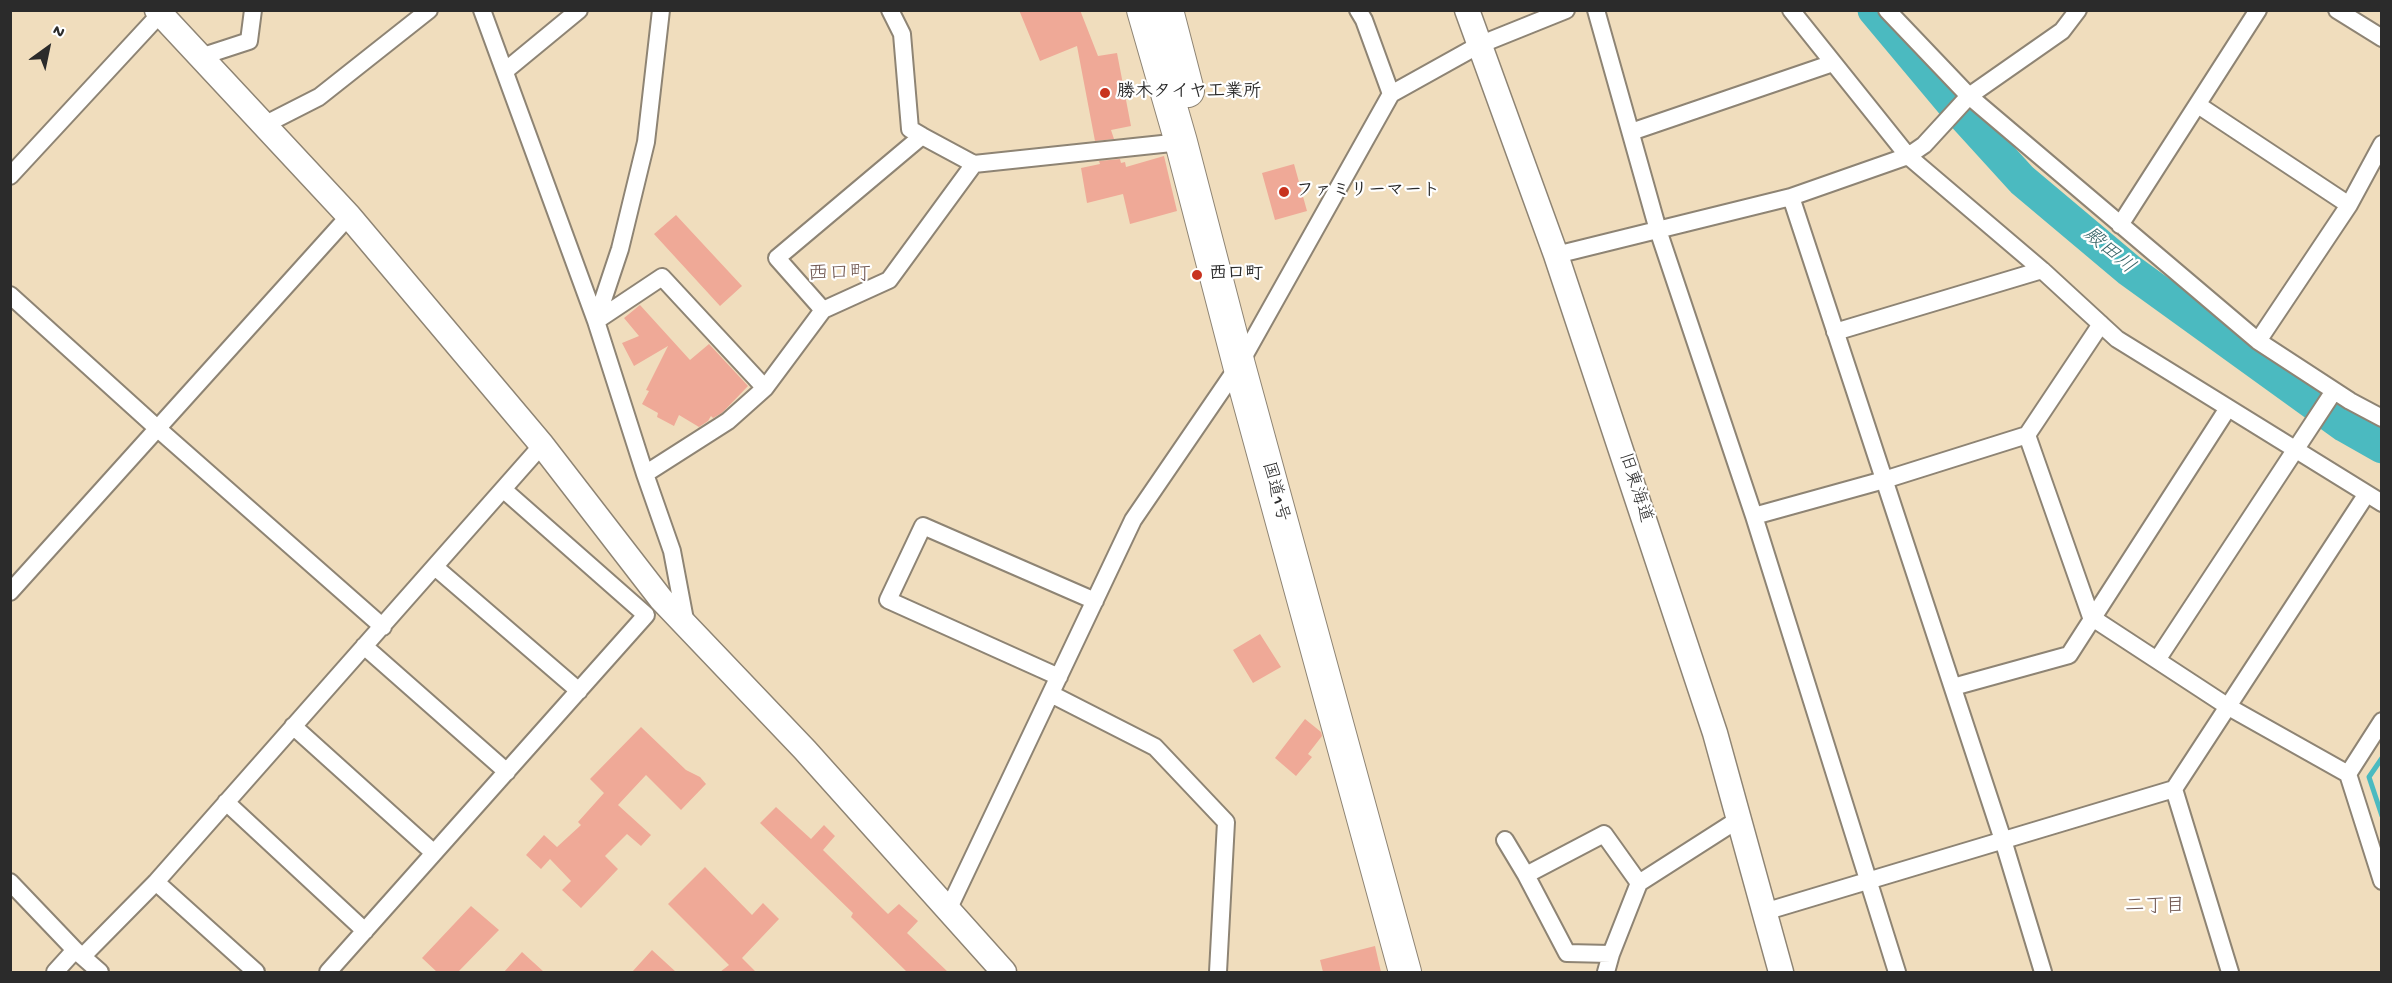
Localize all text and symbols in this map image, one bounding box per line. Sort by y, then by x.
north arrow [18,18,78,78]
text: N [49,22,68,43]
place label: 勝木タイヤ工業所 [1117,82,1261,104]
marker: 勝木タイヤ工業所 [1098,86,1112,100]
place label: ファミリーマート [1296,181,1440,203]
marker: ファミリーマート [1277,185,1291,199]
water label: 殿田川 [2077,224,2139,280]
district label: 西口町 [808,263,870,289]
place label: 西口町 [1209,264,1263,286]
marker: 西口町 [1190,268,1204,282]
street label: 旧東海道 [1613,450,1655,526]
street label: 国道1号 [1256,460,1292,524]
district label: 二丁目 [2125,896,2185,920]

